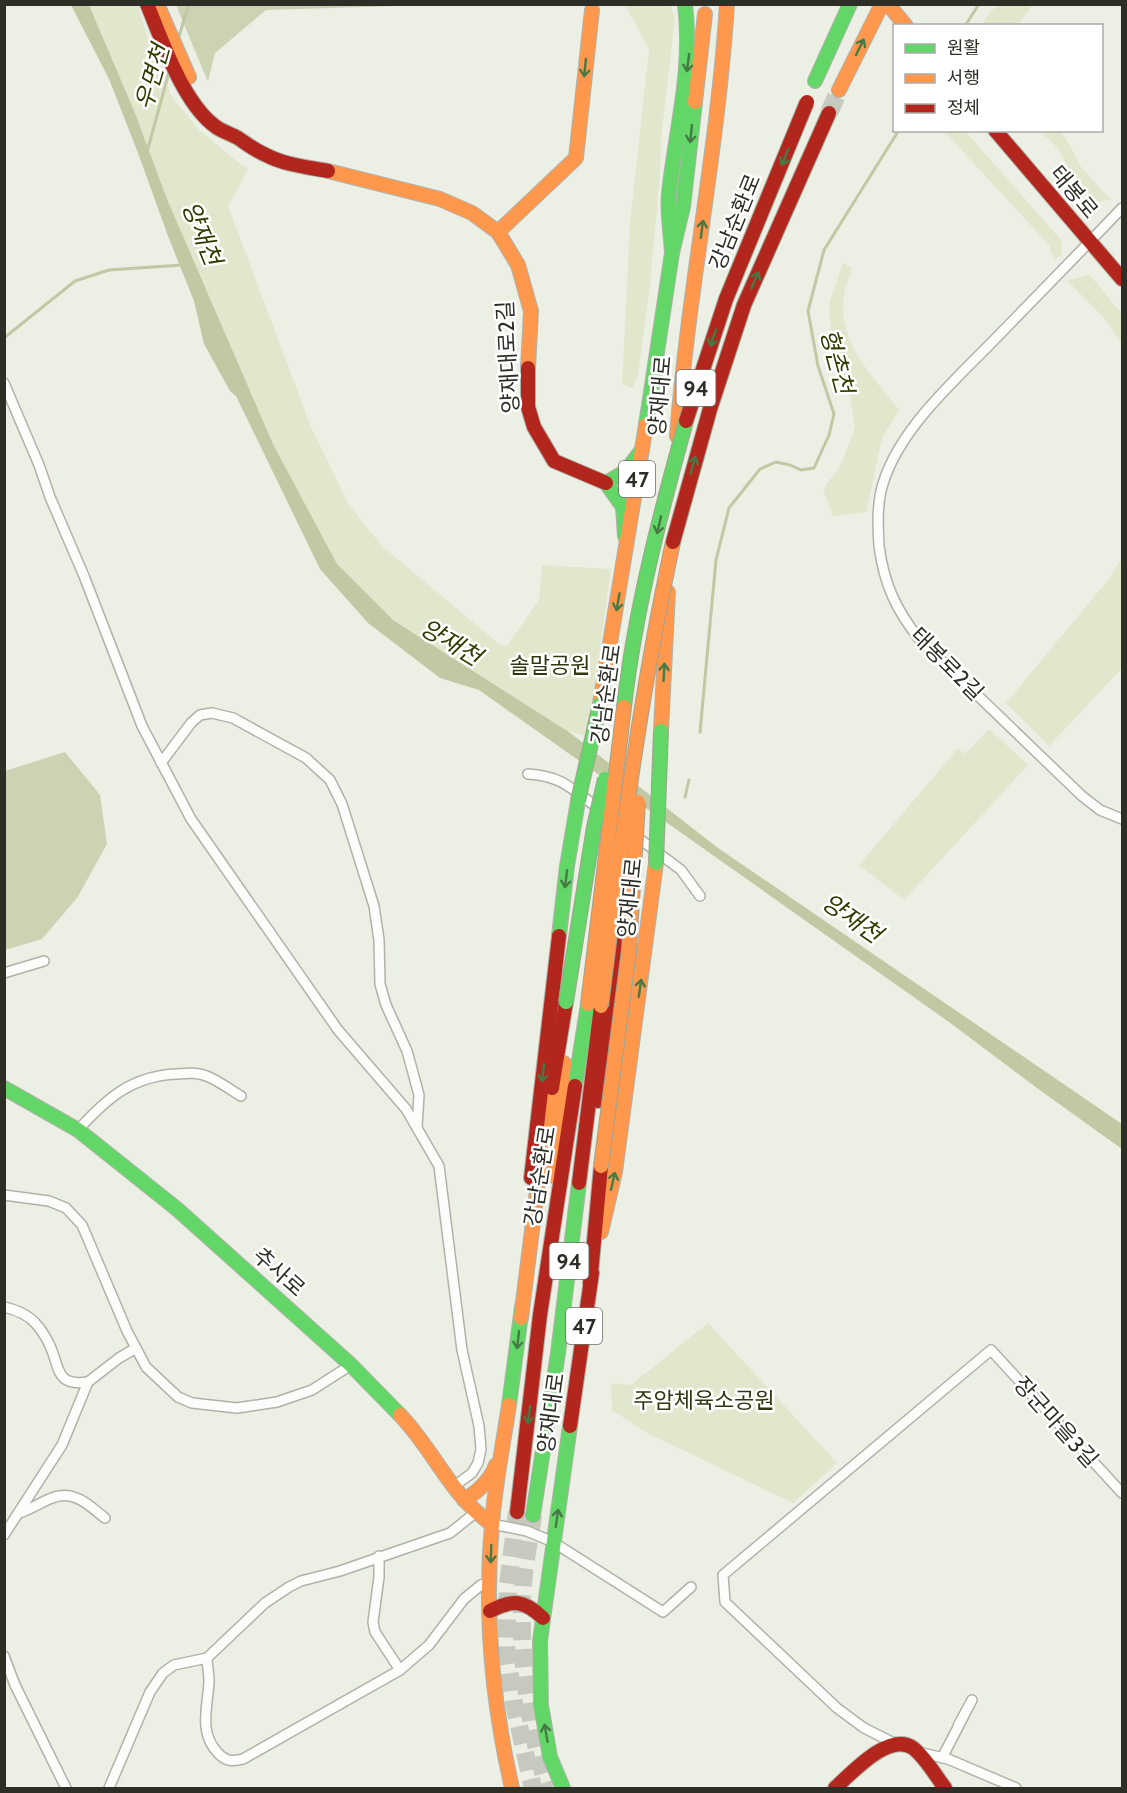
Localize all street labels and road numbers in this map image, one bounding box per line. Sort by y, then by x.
street label: 태봉로 [1044,160,1104,224]
street label: 강남순환로 [704,170,766,274]
street label: 양재대로2길 [492,300,524,414]
street label: 양재대로 [643,354,677,438]
road number: 94 [676,370,716,406]
road number: 47 [619,461,655,497]
street label: 태봉로2길 [905,622,989,706]
street label: 강남순환로 [586,642,626,746]
street label: 양재대로 [612,856,648,940]
street label: 강남순환로 [519,1124,561,1228]
street label: 추사로 [247,1242,311,1302]
road number: 94 [550,1243,588,1279]
road number: 47 [566,1308,602,1344]
street label: 양재대로 [532,1371,570,1455]
street label: 장군마을3길 [1008,1371,1104,1473]

